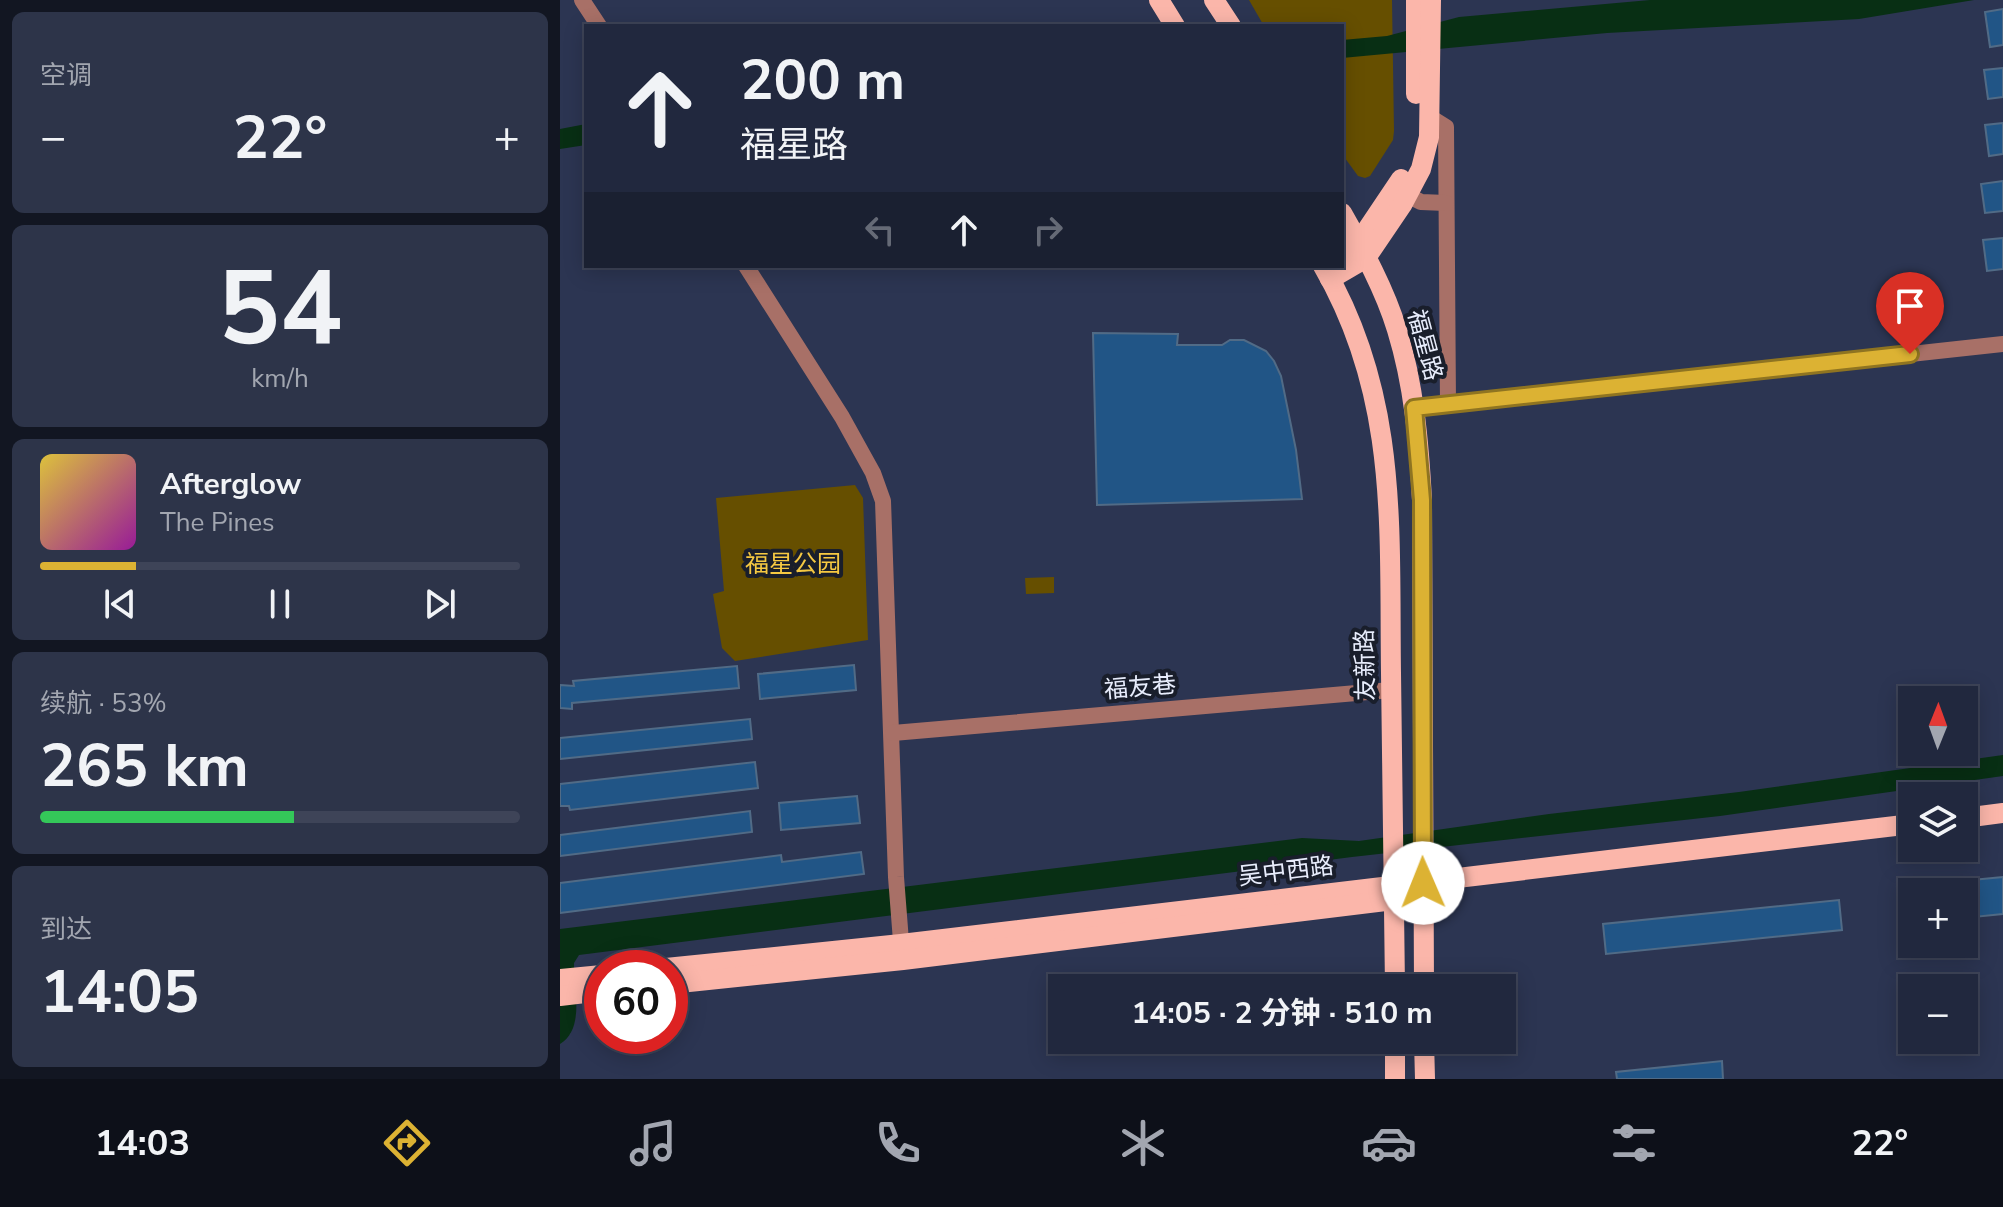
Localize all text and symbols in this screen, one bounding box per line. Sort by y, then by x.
text: 200 m [740,42,905,119]
icon: ahead [608,56,712,160]
text: 空调 [40,58,92,93]
text: 22° [233,97,327,179]
text: − [40,108,66,168]
text: + [494,108,520,168]
text: 福星路 [740,121,848,170]
icon: left [858,208,902,252]
icon: ahead [942,208,986,252]
icon: right [1026,208,1070,252]
text: 54 [218,238,342,380]
pin [1876,272,1944,354]
icon: arrive [1888,284,1932,328]
street label: 福星路 [1400,306,1450,384]
text: km/h [251,361,309,396]
text: Afterglow [160,464,301,505]
text: The Pines [160,505,275,540]
park label: 福星公园 [745,548,841,580]
icon: previous [98,582,142,626]
icon: pause [258,582,302,626]
icon: next [418,582,462,626]
street label: 友新路 [1348,629,1382,701]
street label: 福友巷 [1103,668,1177,706]
text: 续航 · 53% [40,686,167,721]
north arrow [1898,686,1978,766]
map controls [1898,686,1978,1054]
text: 265 km [40,725,249,807]
button: layers [1898,782,1978,862]
position arrow [1381,841,1465,925]
street label: 吴中西路 [1236,849,1336,893]
button: + [1898,878,1978,958]
text: 到达 [40,912,92,947]
speed limit sign: 60 [584,950,688,1054]
text: 14:05 [40,951,199,1033]
button: − [1898,974,1978,1054]
text: 14:05 · 2 分钟 · 510 m [1131,993,1433,1034]
icon: directions [379,1115,435,1171]
icon: music [625,1115,681,1171]
icon: phone [870,1115,926,1171]
icon: climate [1115,1115,1171,1171]
icon: car [1361,1115,1417,1171]
icon: filters [1606,1115,1662,1171]
text: 14:03 [95,1119,190,1168]
text: 22° [1851,1119,1908,1168]

